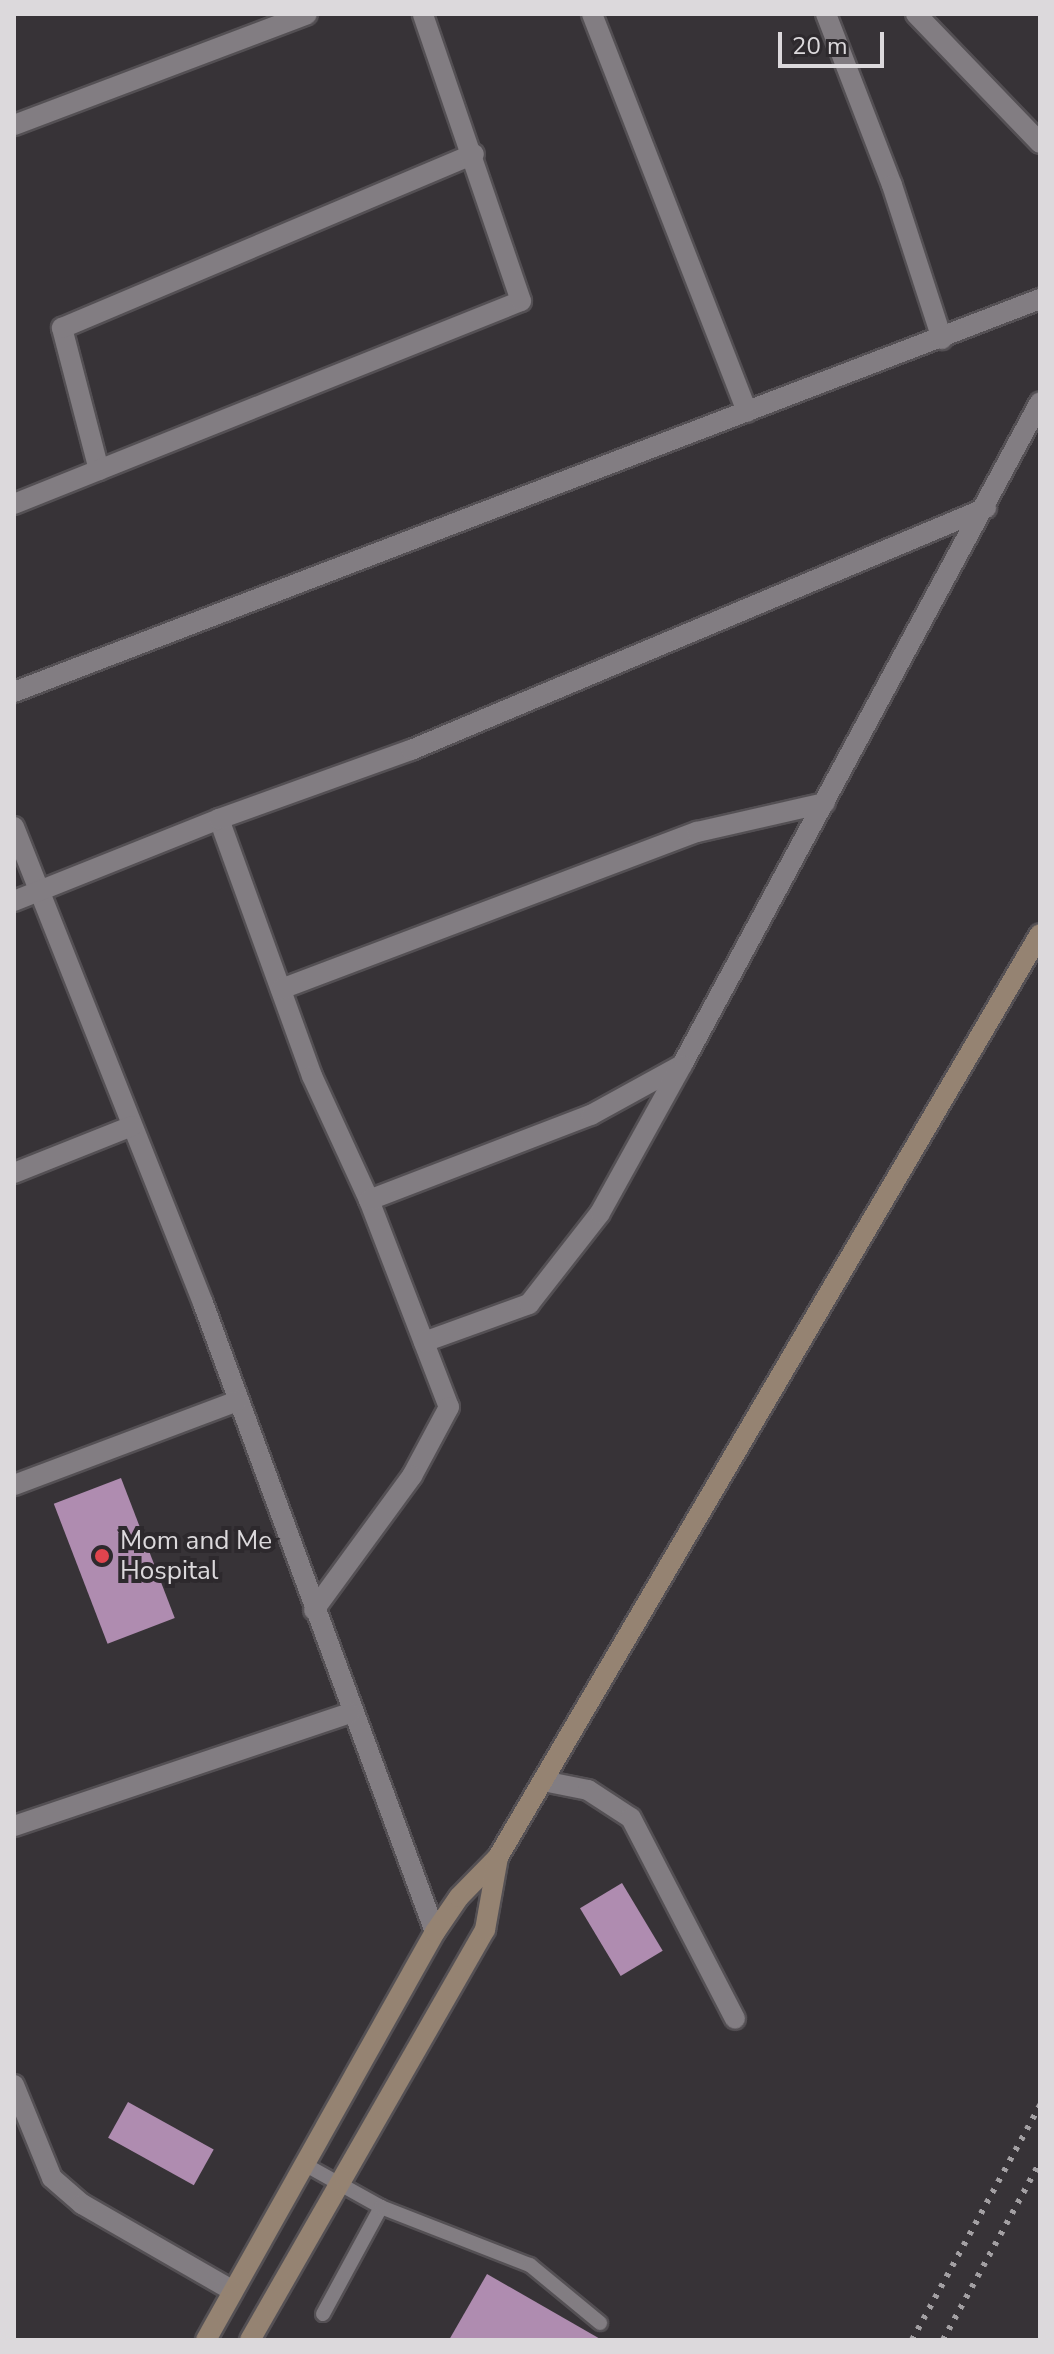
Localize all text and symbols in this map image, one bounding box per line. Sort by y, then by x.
scale bar [782,16,888,66]
text: 20 m [792,30,848,62]
place label: Mom and Me Hospital [120,1525,272,1586]
marker: Mom and Me Hospital [91,1545,113,1567]

